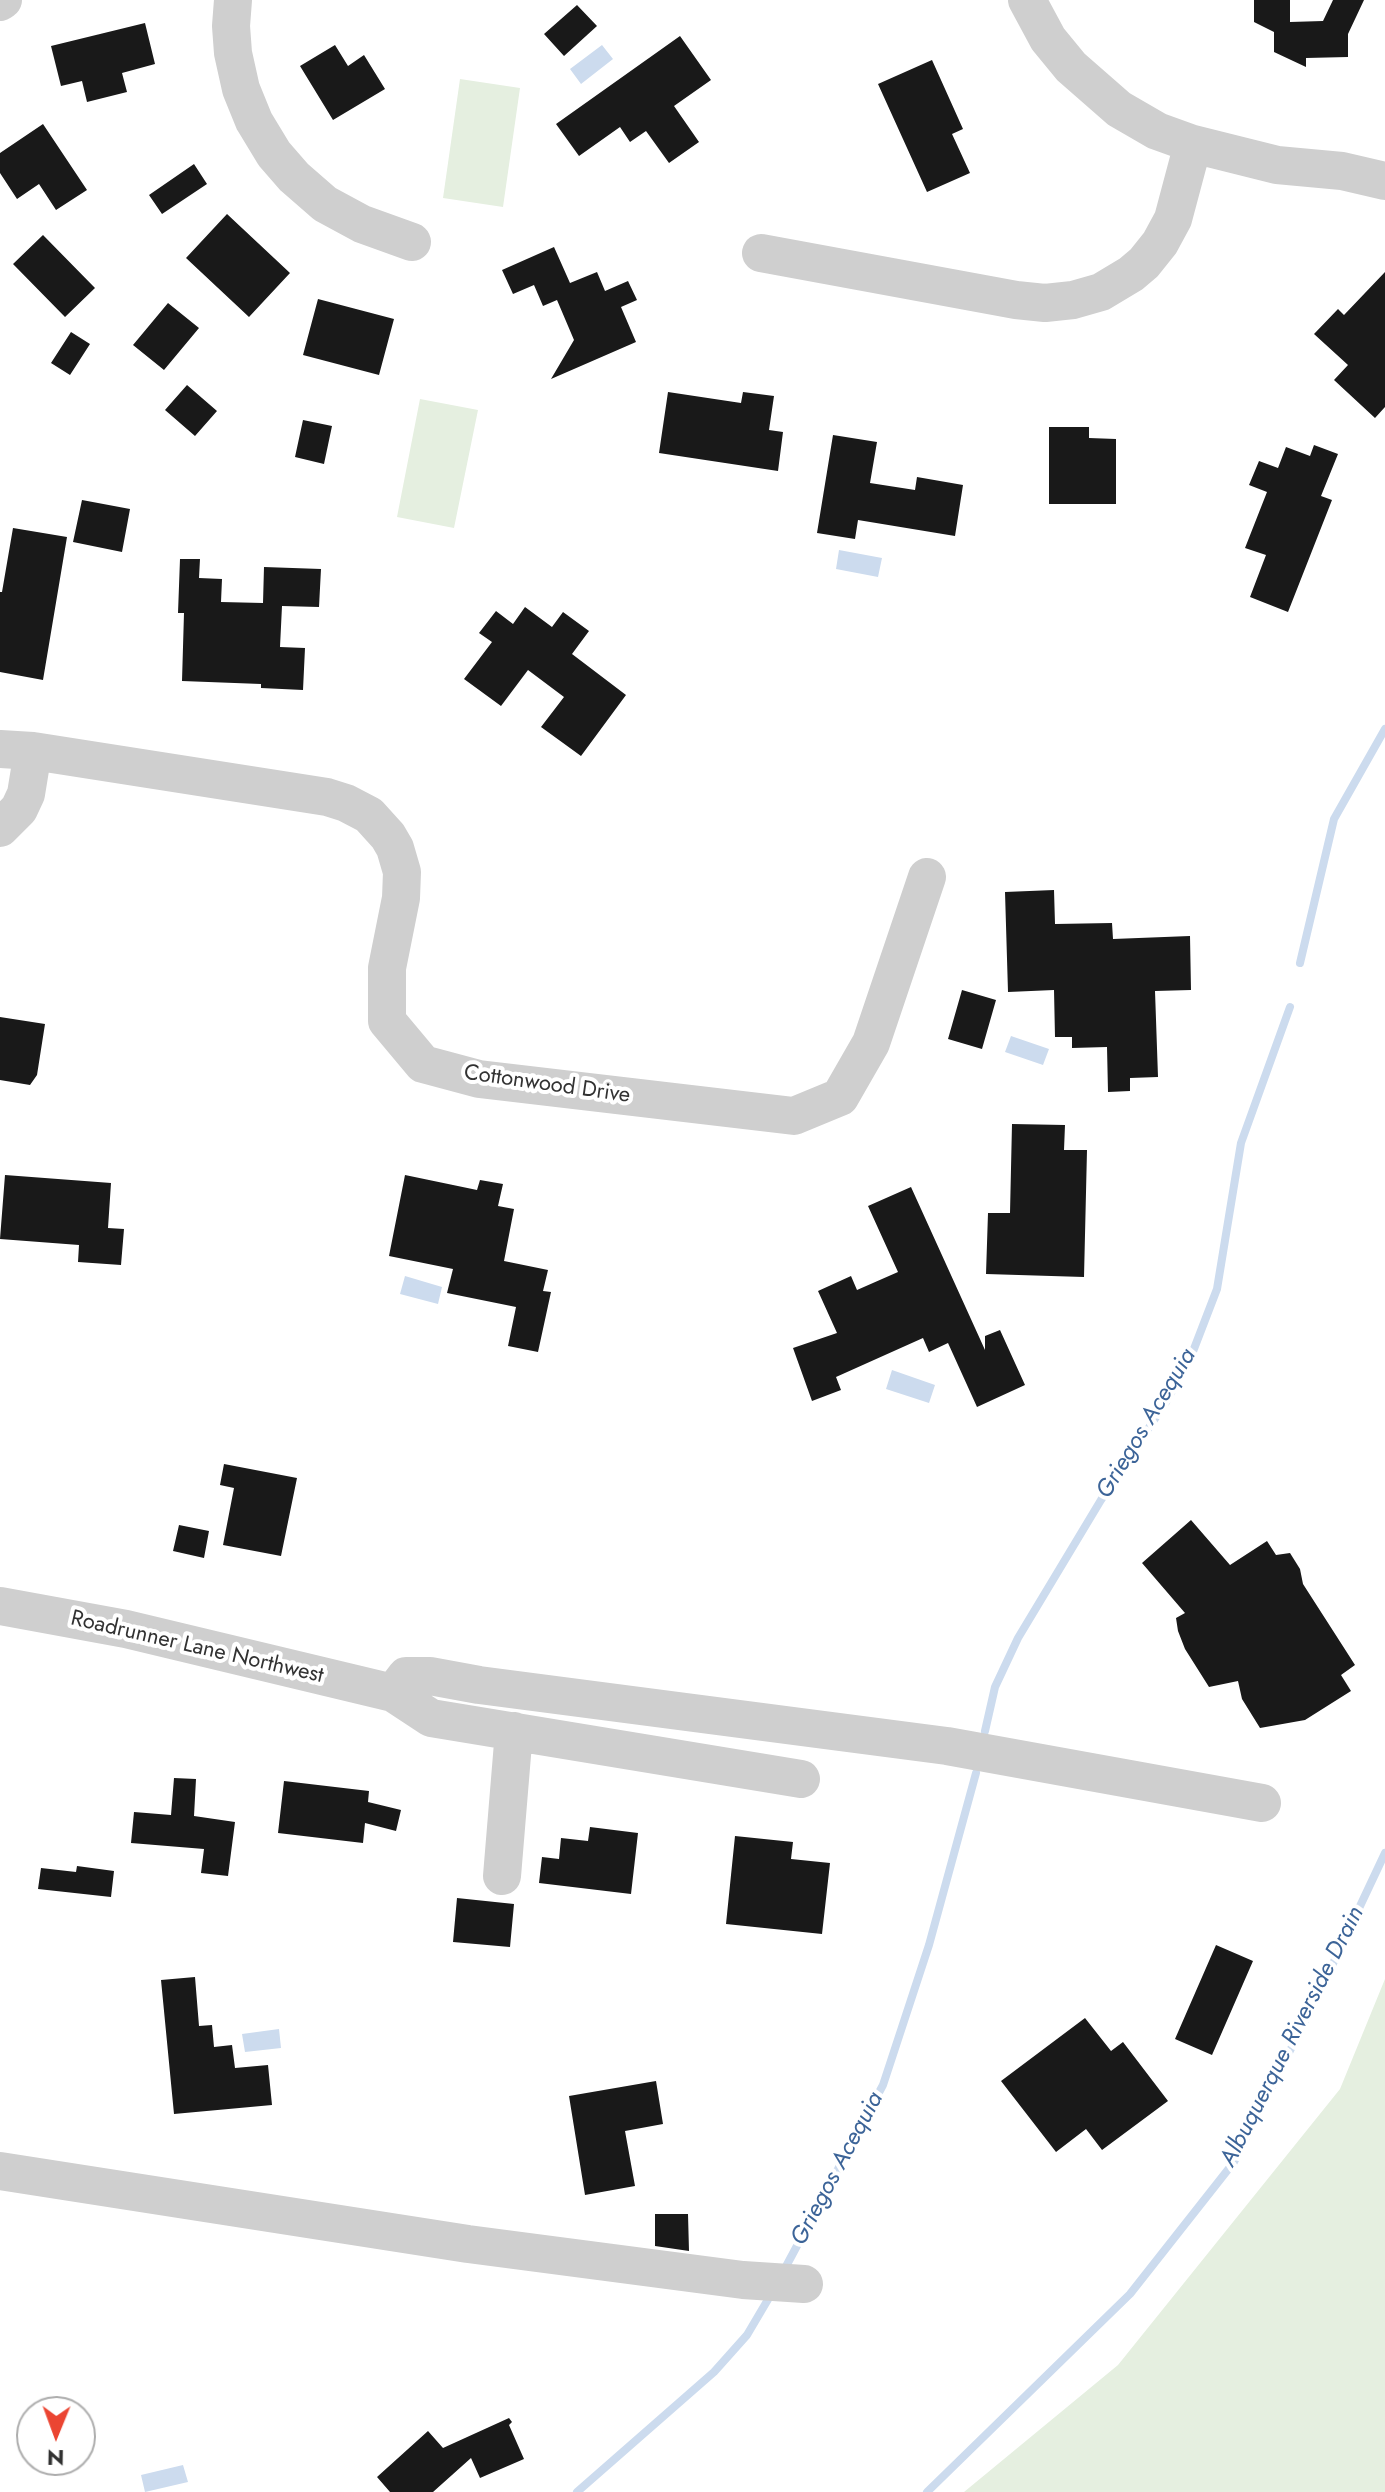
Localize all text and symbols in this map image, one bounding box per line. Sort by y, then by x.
street label: Cottonwood Drive [462,1060,632,1110]
water label: Griegos Acequia [1091,1344,1203,1504]
street label: Roadrunner Lane Northwest [68,1606,326,1690]
water label: Albuquerque Riverside Drain [1215,1902,1371,2172]
water label: Griegos Acequia [785,2087,891,2251]
north arrow [16,2396,96,2476]
text: N [47,2442,65,2474]

